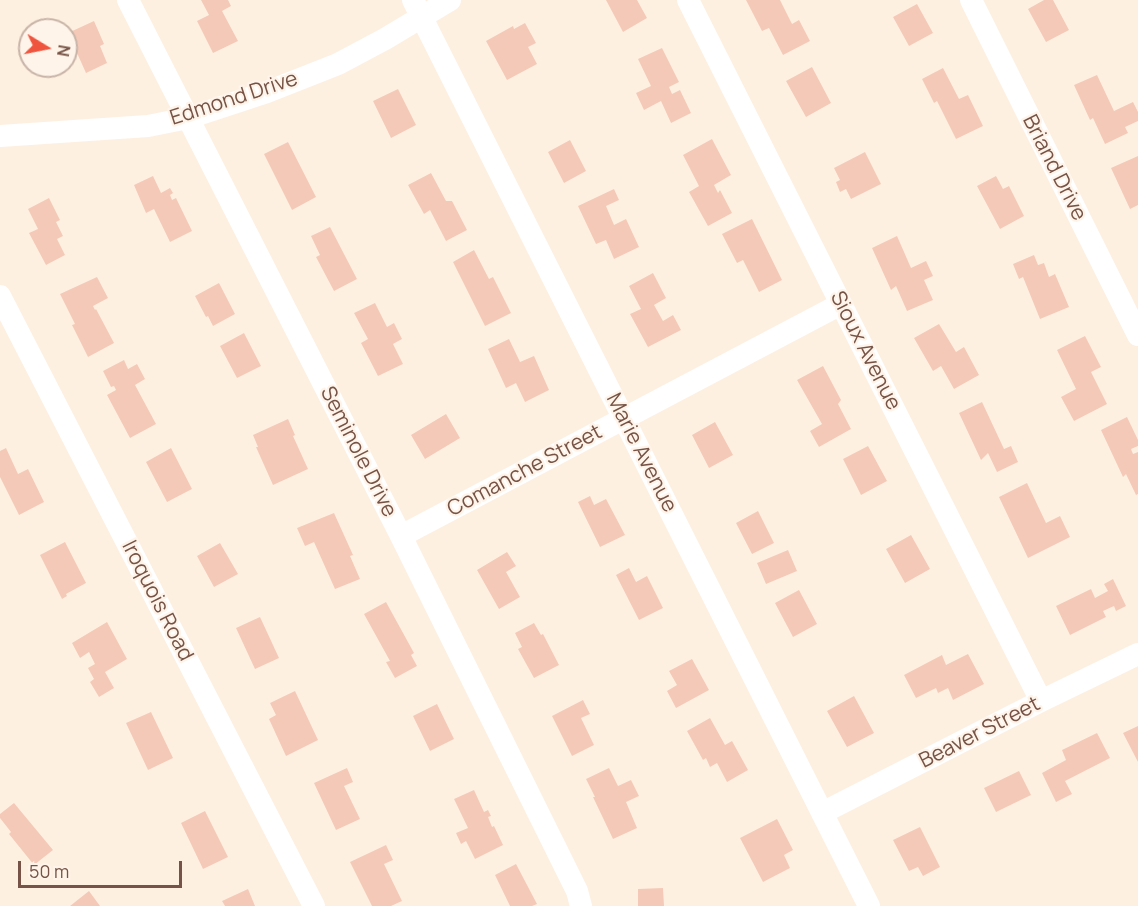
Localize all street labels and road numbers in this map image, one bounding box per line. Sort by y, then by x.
street label: Edmond Drive [167,67,301,131]
street label: Briand Drive [1017,111,1091,225]
street label: Sioux Avenue [824,287,906,415]
street label: Seminole Drive [314,383,402,521]
street label: Marie Avenue [600,389,682,517]
street label: Comanche Street [443,420,607,522]
street label: Iroquois Road [116,537,198,665]
street label: Beaver Street [915,692,1045,774]

